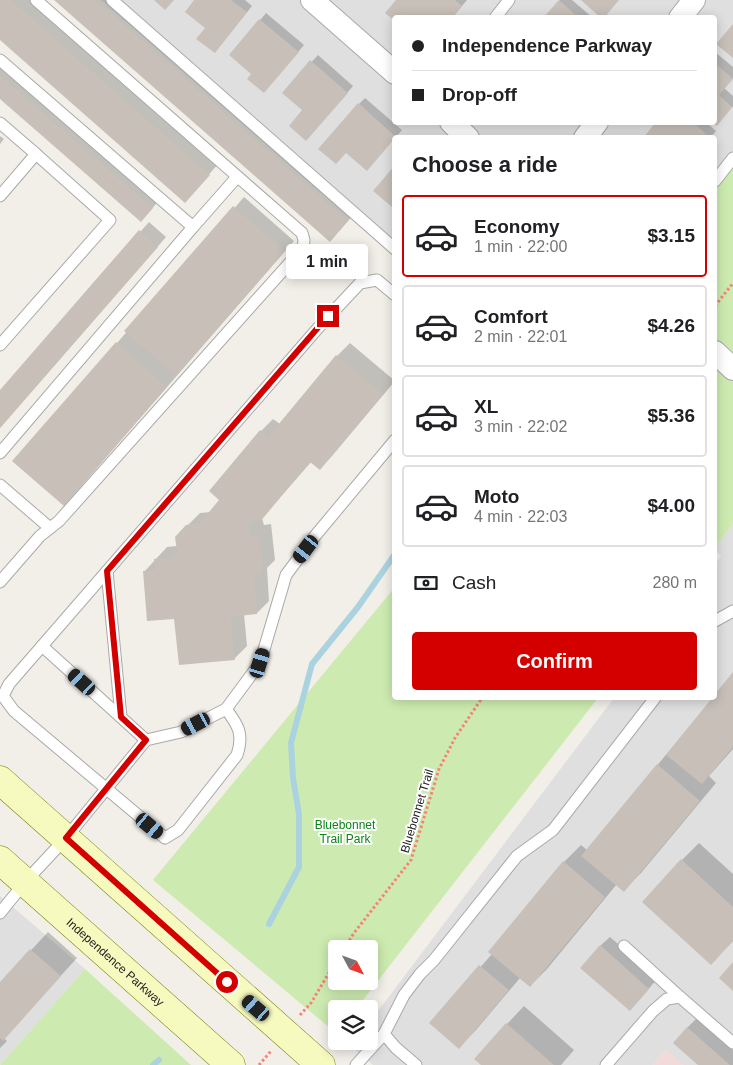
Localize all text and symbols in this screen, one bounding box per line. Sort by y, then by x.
text: Independence Parkway [442,35,652,56]
text: Drop-off [442,84,517,105]
text: Choose a ride [412,152,557,177]
icon: car [414,214,459,259]
text: Economy [474,216,560,237]
text: $3.15 [647,225,695,246]
text: 1 min · 22:00 [474,238,567,255]
callout: 1 min [287,244,369,278]
text: 1 min [306,253,348,270]
icon: car [414,304,459,349]
route end [317,305,339,327]
text: Comfort [474,306,548,327]
text: $4.26 [647,315,695,336]
text: 2 min · 22:01 [474,328,567,345]
icon: car [414,394,459,439]
text: XL [474,396,498,417]
text: $5.36 [647,405,695,426]
text: 3 min · 22:02 [474,418,567,435]
icon: car [414,484,459,529]
text: Moto [474,486,519,507]
text: $4.00 [647,495,695,516]
text: 4 min · 22:03 [474,508,567,525]
car [290,533,321,565]
icon: cash [412,569,440,597]
text: Cash [452,572,496,593]
text: 280 m [653,574,697,591]
button: Confirm [412,632,697,690]
car [248,646,271,680]
car [65,666,98,698]
car [179,710,212,738]
street label: Bluebonnet Trail [398,767,436,855]
car [133,811,166,841]
park label: Bluebonnet Trail Park [315,818,376,846]
street label: Independence Parkway [64,915,167,1009]
north arrow [328,940,378,990]
map controls [328,940,378,1050]
route start [216,971,238,993]
car [239,992,272,1024]
button: layers [328,1000,378,1050]

